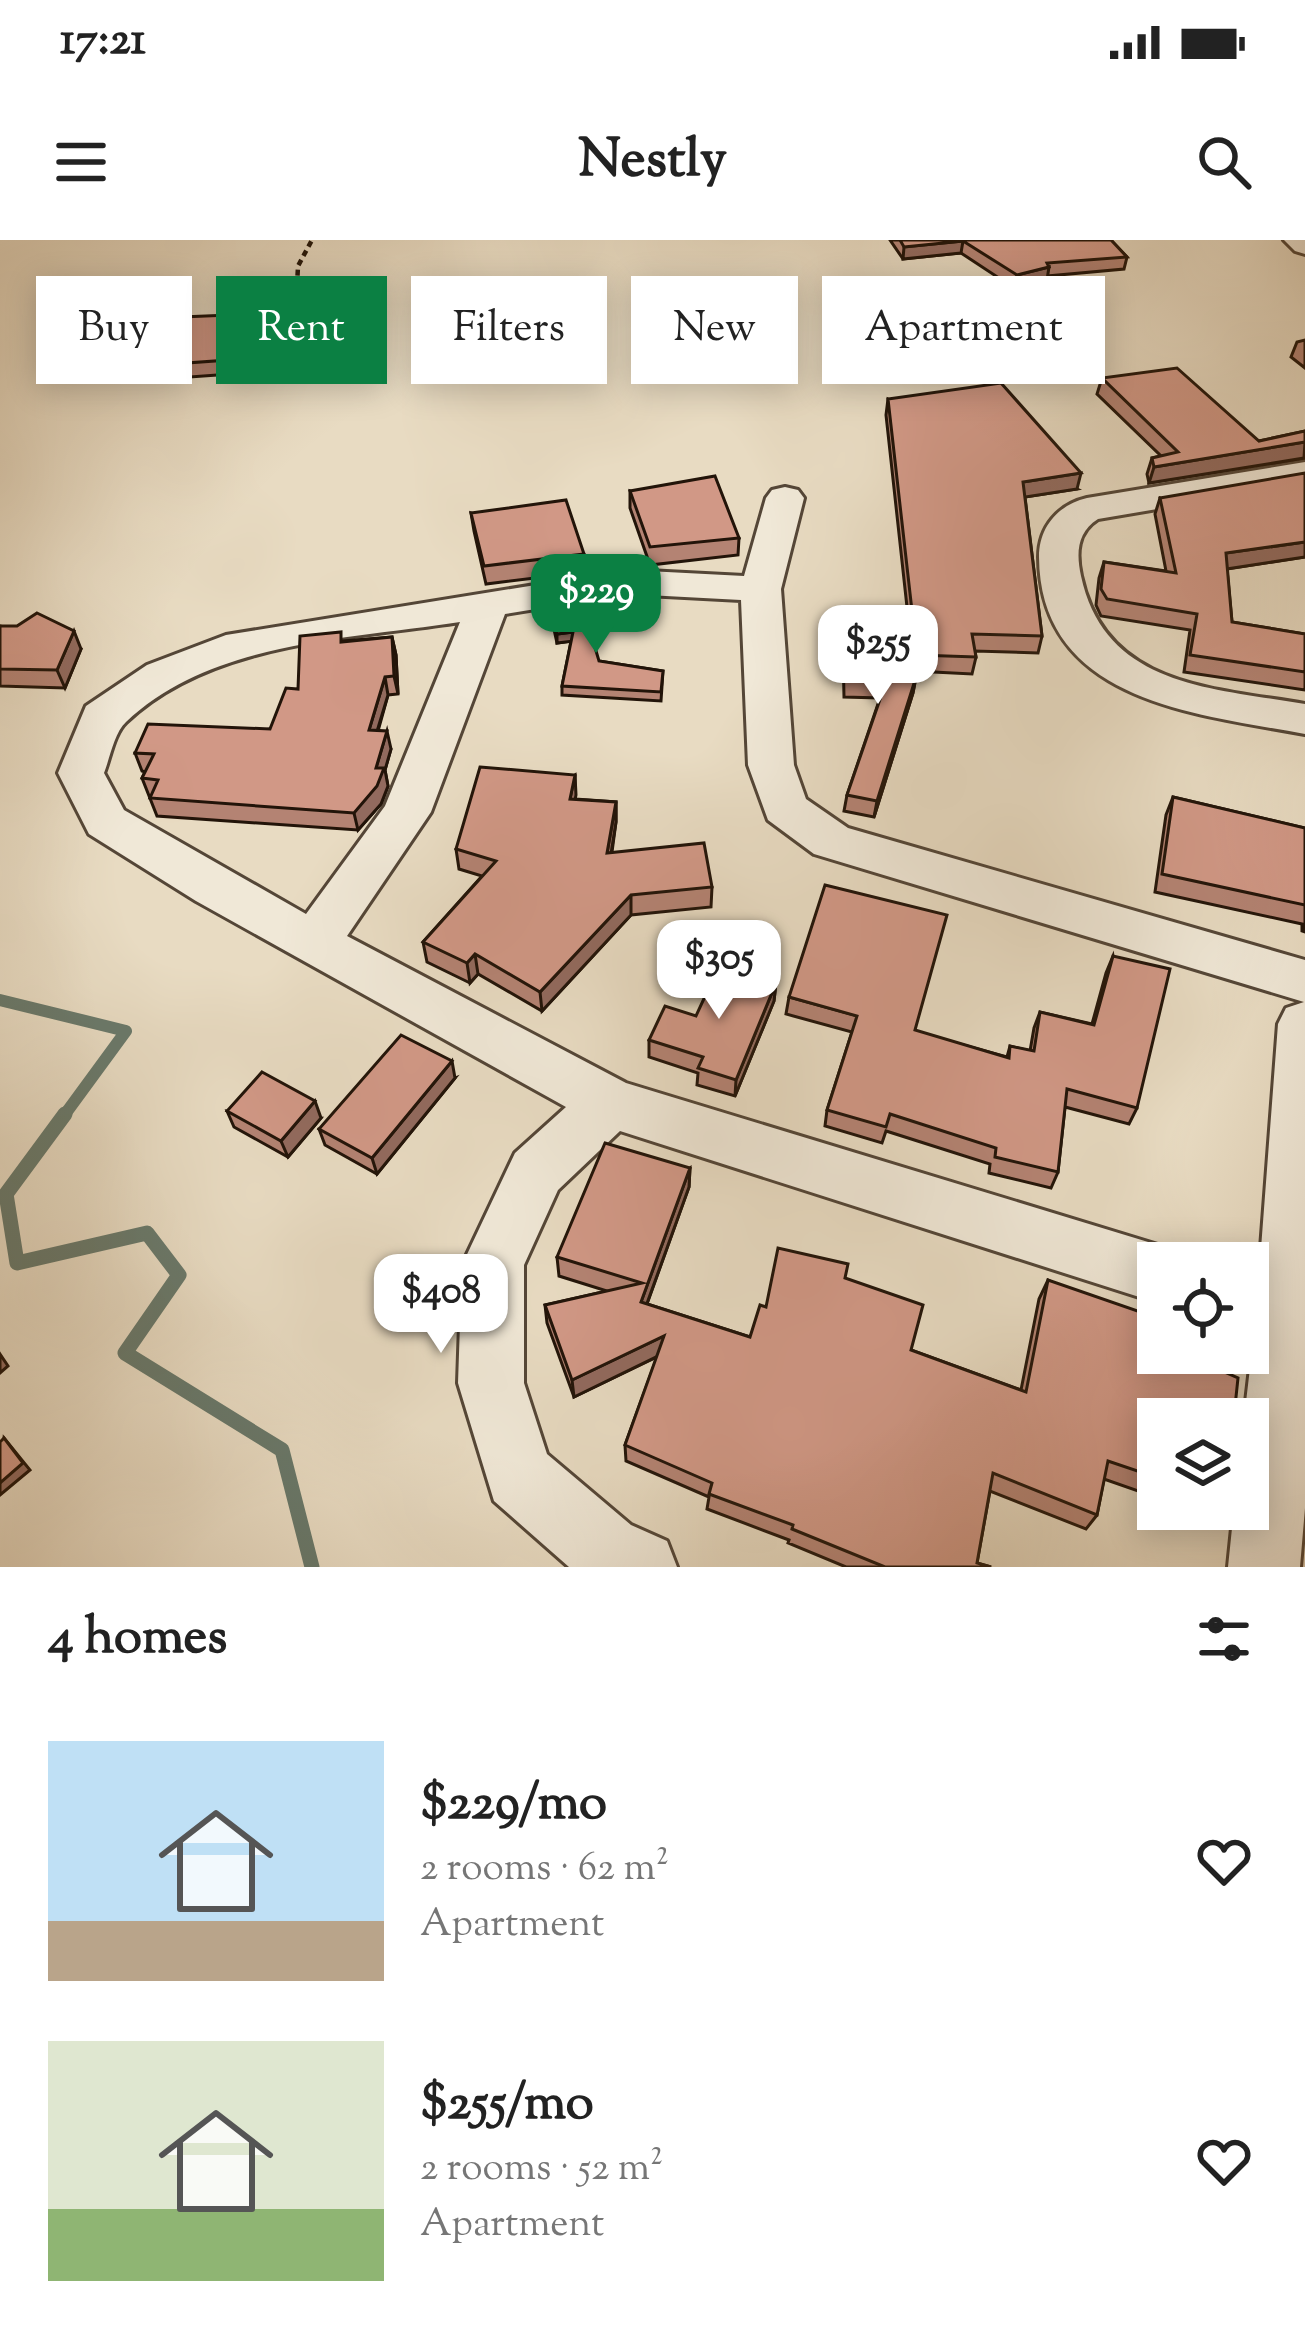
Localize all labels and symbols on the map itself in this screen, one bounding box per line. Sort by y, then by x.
pin: $229 [525,554,667,656]
pin: $255 [807,605,949,707]
pin: $305 [648,920,790,1022]
pin: $408 [370,1254,512,1356]

